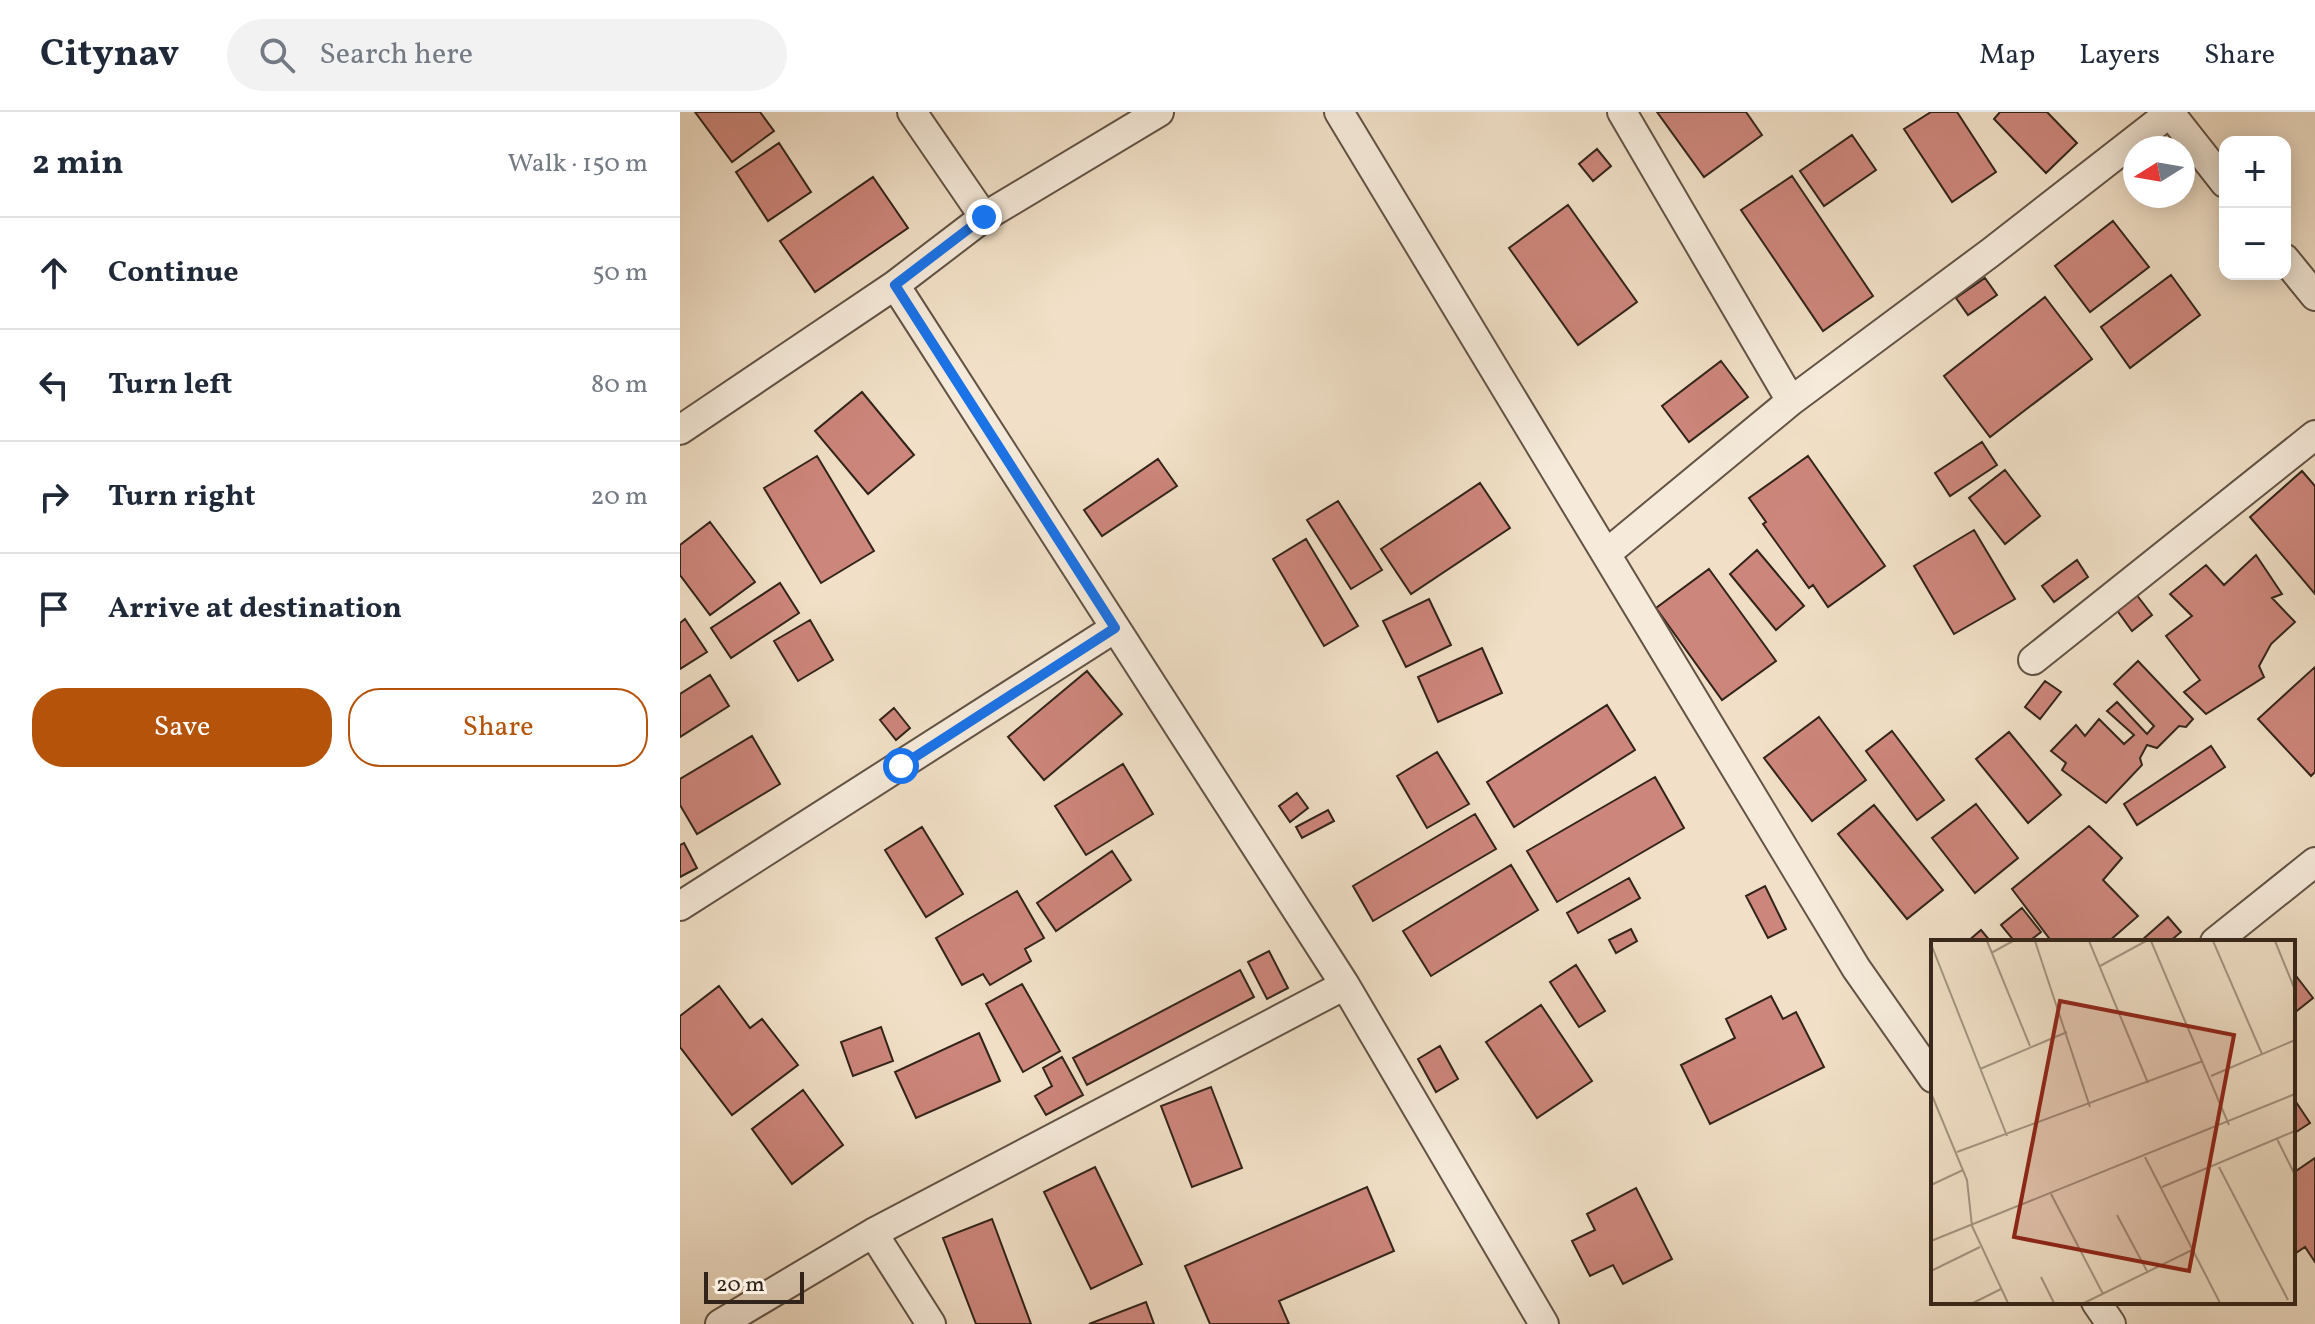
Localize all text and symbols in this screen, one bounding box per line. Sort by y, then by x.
search box [227,19,787,91]
text: Citynav [40,29,179,82]
icon: search [255,33,299,77]
text: Search here [319,34,473,76]
text: Map [1979,36,2035,75]
text: Layers [2079,36,2160,75]
text: Share [2204,36,2275,75]
north arrow [2123,136,2195,208]
map controls [2219,136,2291,280]
button: + [2219,136,2291,208]
text: 2 min [32,141,124,188]
text: Walk · 150 m [507,146,648,182]
route end [966,199,1002,235]
button: − [2219,208,2291,280]
icon: ahead [32,251,76,295]
text: Continue [108,252,239,294]
text: 50 m [592,255,648,291]
icon: left [32,363,76,407]
text: Turn left [108,364,232,406]
text: 80 m [591,367,648,403]
icon: right [32,475,76,519]
text: Turn right [108,476,256,518]
text: 20 m [590,479,648,515]
icon: arrive [32,587,76,631]
text: Arrive at destination [108,588,402,630]
button: Save [32,688,332,767]
button: Share [348,688,648,767]
route start [883,748,919,784]
inset map [1931,940,2295,1304]
scale bar [704,1268,804,1304]
text: 20 m [716,1270,765,1301]

